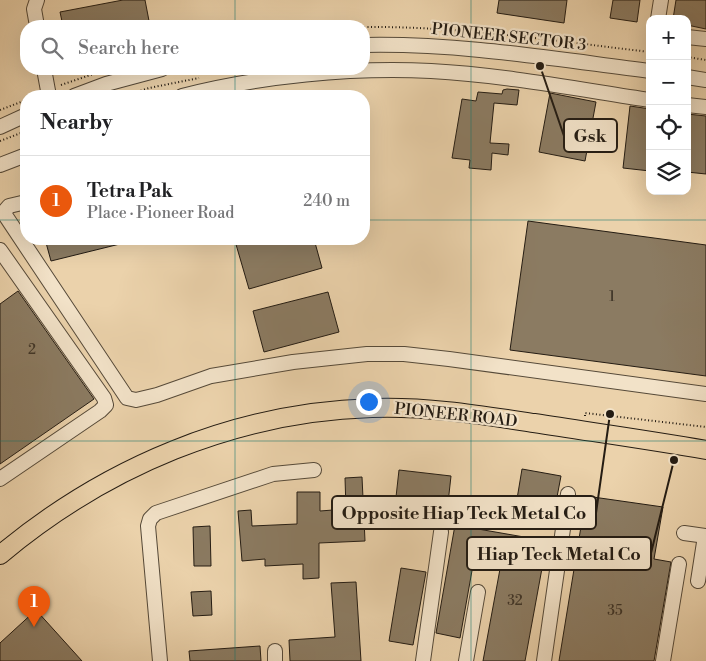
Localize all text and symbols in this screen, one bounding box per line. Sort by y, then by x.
map controls [646,15,691,195]
button: + [646,15,691,60]
street label: PIONEER SECTOR 3 [431,19,588,55]
search box [20,20,370,75]
icon: search [38,34,66,62]
text: Search here [78,36,179,60]
button: − [646,60,691,105]
button: locate [646,105,691,150]
text: Nearby [40,110,113,136]
callout: Gsk [564,119,617,152]
text: Gsk [573,125,607,148]
button: layers [646,150,691,195]
text: Tetra Pak [87,179,173,203]
text: 1 [52,191,60,211]
text: 240 m [303,191,350,211]
text: Place · Pioneer Road [87,203,234,223]
house number: 1 [609,288,615,306]
house number: 2 [28,341,36,359]
your location [356,389,382,415]
street label: PIONEER ROAD [393,399,519,431]
callout: Opposite Hiap Teck Metal Co [332,496,596,529]
text: Opposite Hiap Teck Metal Co [342,502,586,525]
callout: Hiap Teck Metal Co [467,537,651,570]
text: Hiap Teck Metal Co [477,543,641,566]
pin: 1 [18,586,50,627]
house number: 32 [507,592,523,610]
house number: 35 [607,602,623,620]

